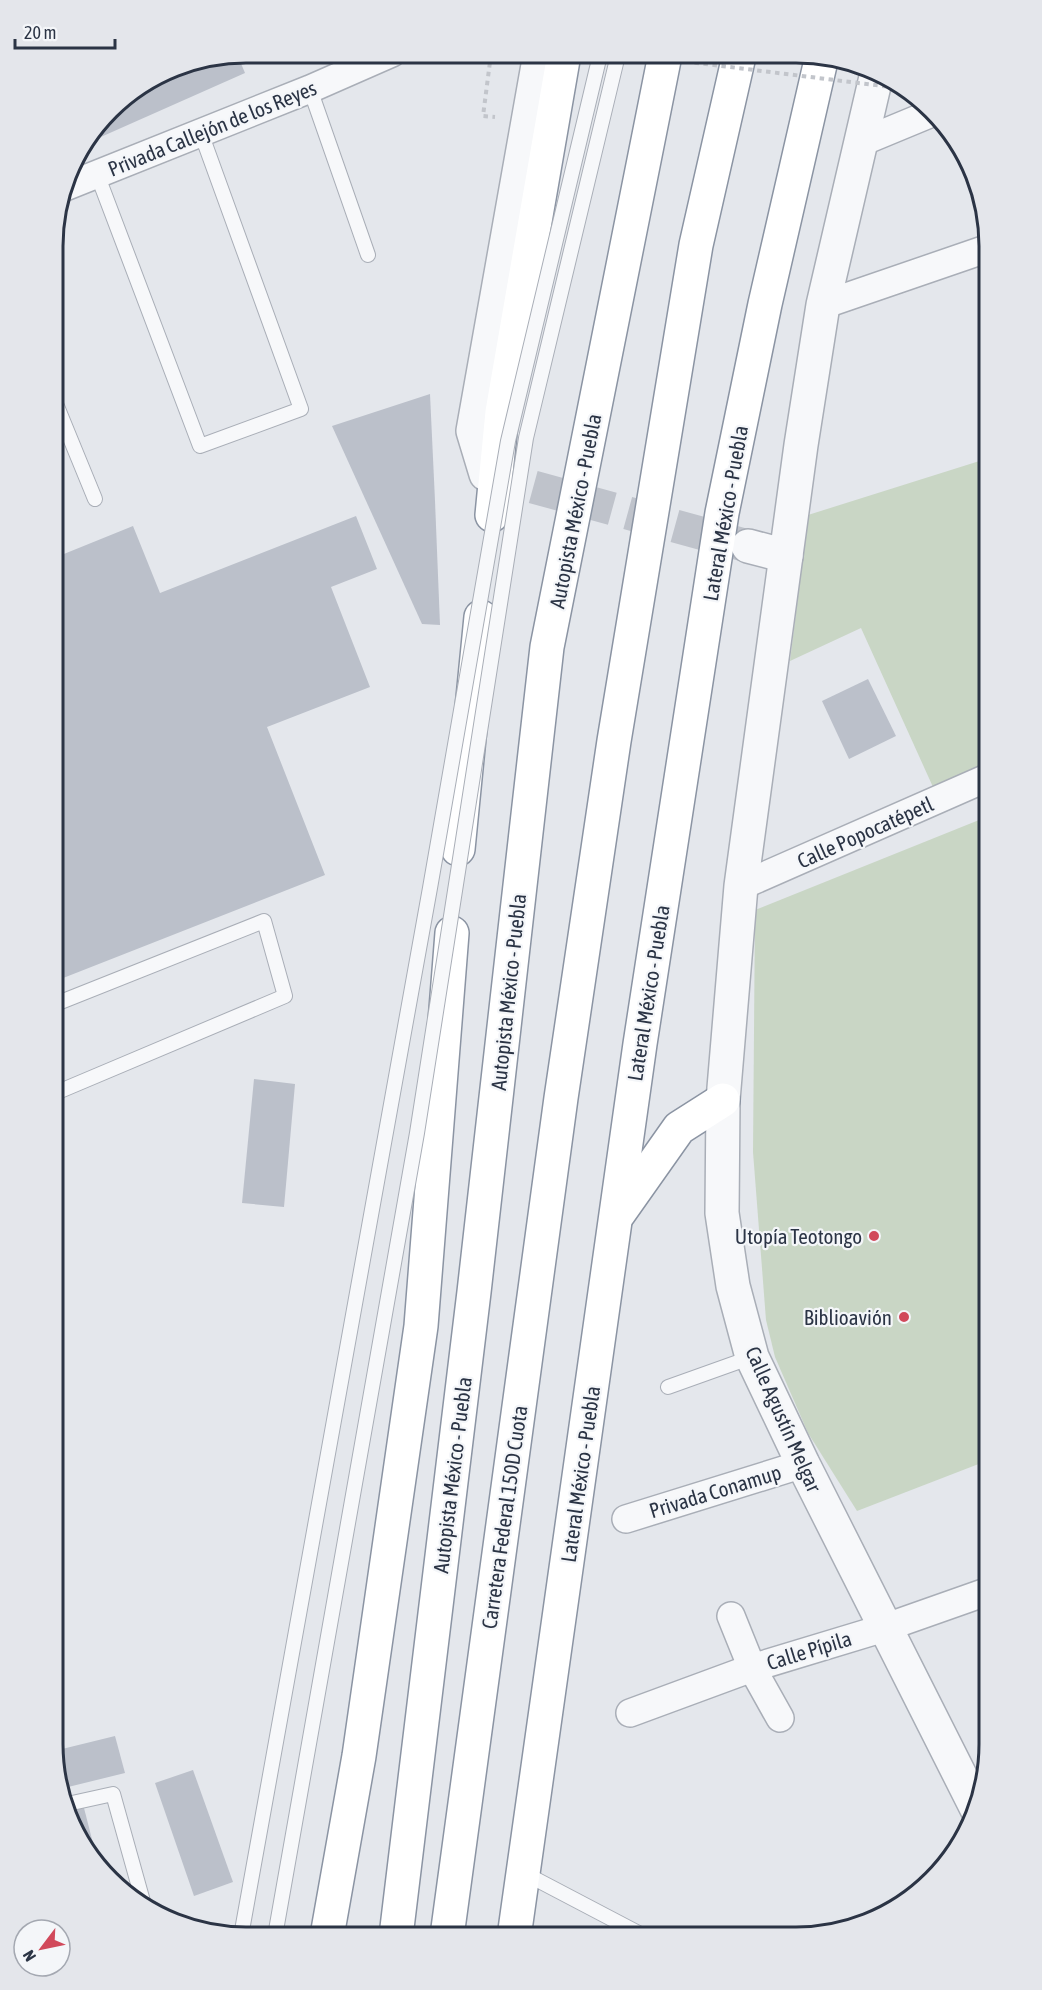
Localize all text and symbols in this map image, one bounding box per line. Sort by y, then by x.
scale bar [15,12,116,50]
text: 20 m [24,22,56,43]
street label: Privada Callejón de los Reyes [104,75,320,181]
street label: Autopista México - Puebla [544,412,606,610]
street label: Lateral México - Puebla [698,423,752,603]
street label: Calle Popocatépetl [793,791,937,873]
street label: Autopista México - Puebla [486,892,530,1092]
street label: Lateral México - Puebla [622,903,674,1083]
place label: Utopía Teotongo [735,1224,862,1248]
marker: Utopía Teotongo [867,1229,881,1243]
place label: Biblioavión [804,1305,892,1329]
marker: Biblioavión [897,1310,911,1324]
street label: Calle Agustín Melgar [741,1342,827,1496]
street label: Autopista México - Puebla [428,1375,476,1575]
street label: Lateral México - Puebla [556,1384,604,1564]
street label: Carretera Federal 150D Cuota [476,1404,532,1630]
street label: Privada Conamup [646,1460,784,1522]
street label: Calle Pípila [764,1626,854,1674]
north arrow [12,1918,72,1978]
text: N [19,1947,39,1965]

